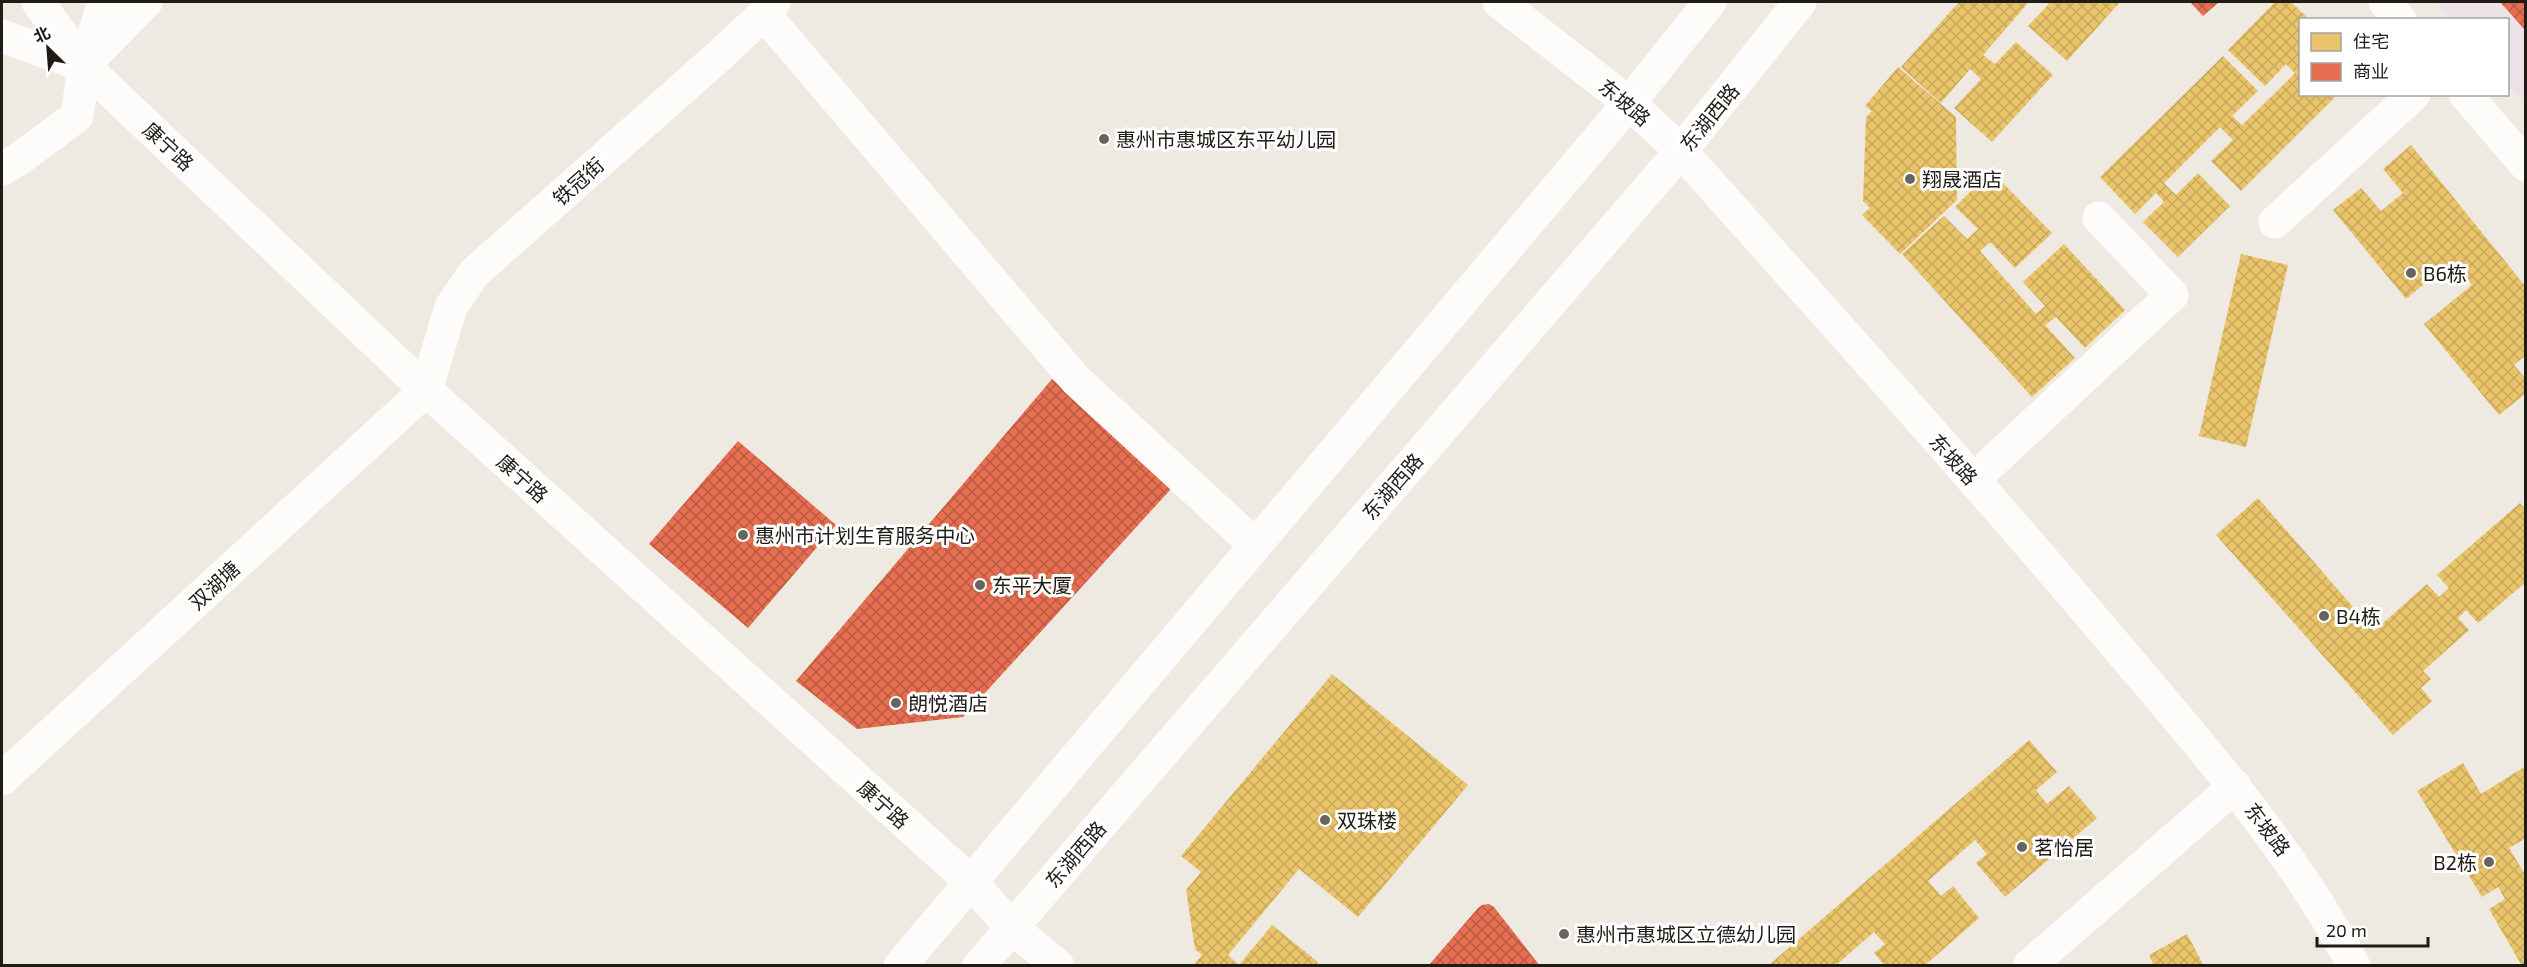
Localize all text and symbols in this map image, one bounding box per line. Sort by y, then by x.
north arrow [18,18,78,78]
legend [2299,18,2509,96]
text: 北 [30,22,53,46]
text: 住宅 [2353,30,2389,52]
text: 商业 [2353,60,2389,82]
street label: 东坡路 [1594,74,1656,130]
street label: 东湖西路 [1675,78,1743,156]
street label: 康宁路 [139,117,199,175]
place label: 惠州市惠城区东平幼儿园 [1116,127,1336,151]
marker: 惠州市惠城区东平幼儿园 [1097,132,1111,146]
street label: 铁冠街 [548,152,608,210]
place label: 翔晟酒店 [1922,167,2002,191]
marker: 翔晟酒店 [1903,172,1917,186]
place label: B6栋 [2423,261,2467,285]
marker: B6栋 [2404,266,2418,280]
street label: 东坡路 [1925,429,1983,489]
street label: 东湖西路 [1357,448,1427,524]
street label: 康宁路 [493,449,553,507]
place label: 惠州市计划生育服务中心 [755,523,975,547]
marker: 惠州市计划生育服务中心 [736,528,750,542]
street label: 双湖塘 [184,556,244,614]
place label: 东平大厦 [992,573,1072,597]
marker: 东平大厦 [973,578,987,592]
place label: B4栋 [2336,604,2381,628]
marker: B4栋 [2317,609,2331,623]
place label: 朗悦酒店 [908,691,988,715]
marker: 朗悦酒店 [889,696,903,710]
street label: 康宁路 [854,775,914,833]
street label: 东坡路 [2240,798,2296,860]
place label: 双珠楼 [1337,808,1397,832]
marker: 双珠楼 [1318,813,1332,827]
street label: 东湖西路 [1040,816,1110,892]
place label: 茗怡居 [2034,835,2094,859]
marker: 茗怡居 [2015,840,2029,854]
place label: B2栋 [2433,850,2477,874]
marker: B2栋 [2482,855,2496,869]
scale bar [2317,910,2428,948]
text: 20 m [2326,919,2367,941]
place label: 惠州市惠城区立德幼儿园 [1576,922,1796,946]
marker: 惠州市惠城区立德幼儿园 [1557,927,1571,941]

